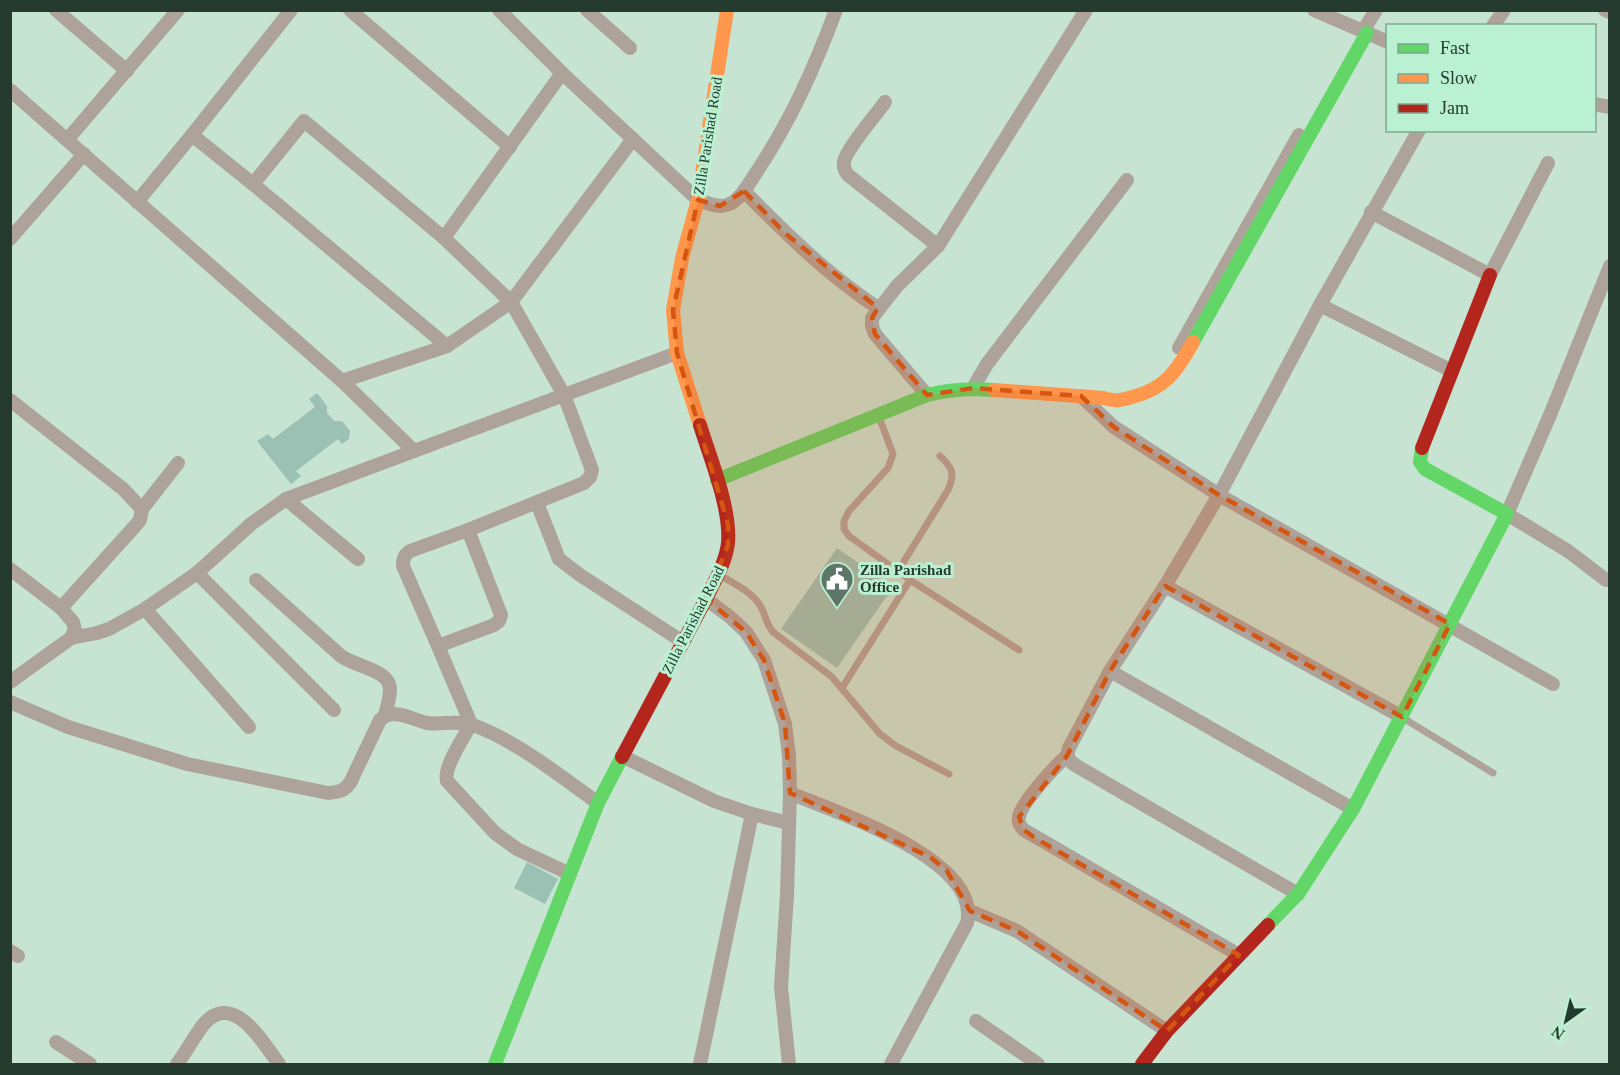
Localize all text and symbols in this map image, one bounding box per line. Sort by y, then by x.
legend [1386,24,1596,132]
text: Fast [1440,38,1470,58]
text: Slow [1440,68,1477,88]
street label: Zilla Parishad Road [691,75,725,196]
text: Jam [1440,98,1469,118]
public building icon: Zilla Parishad Office [819,561,855,608]
place label: Zilla Parishad Office [860,562,952,595]
street label: Zilla Parishad Road [659,563,727,677]
north arrow [1536,991,1596,1051]
text: N [1548,1022,1567,1043]

